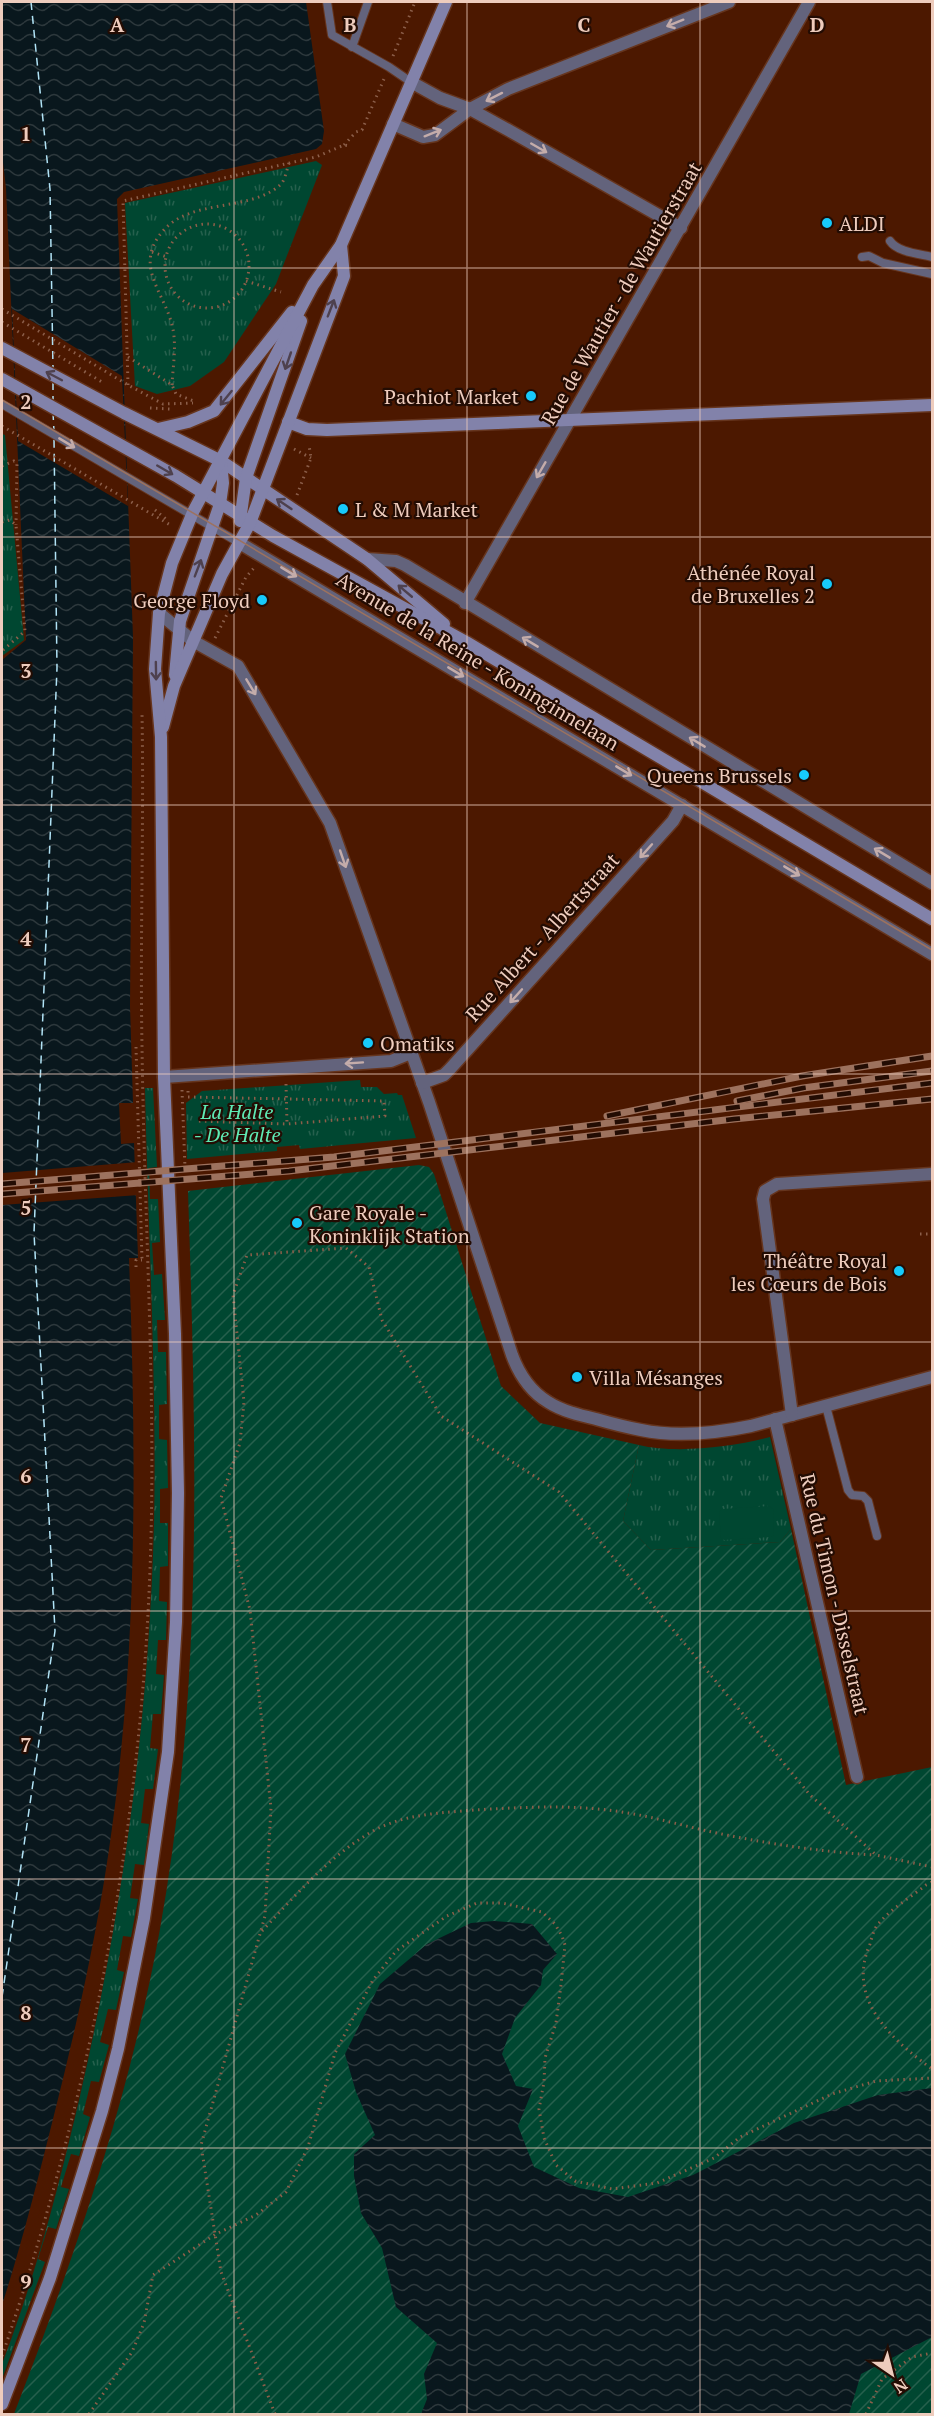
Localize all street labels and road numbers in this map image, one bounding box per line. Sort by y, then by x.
street label: Rue de Wautier - de Wautierstraat [534,156,708,429]
street label: Avenue de la Reine - Koninginnelaan [331,566,625,756]
street label: Rue Albert - Albertstraat [459,847,625,1027]
street label: Rue du Timon - Disselstraat [794,1471,876,1718]

